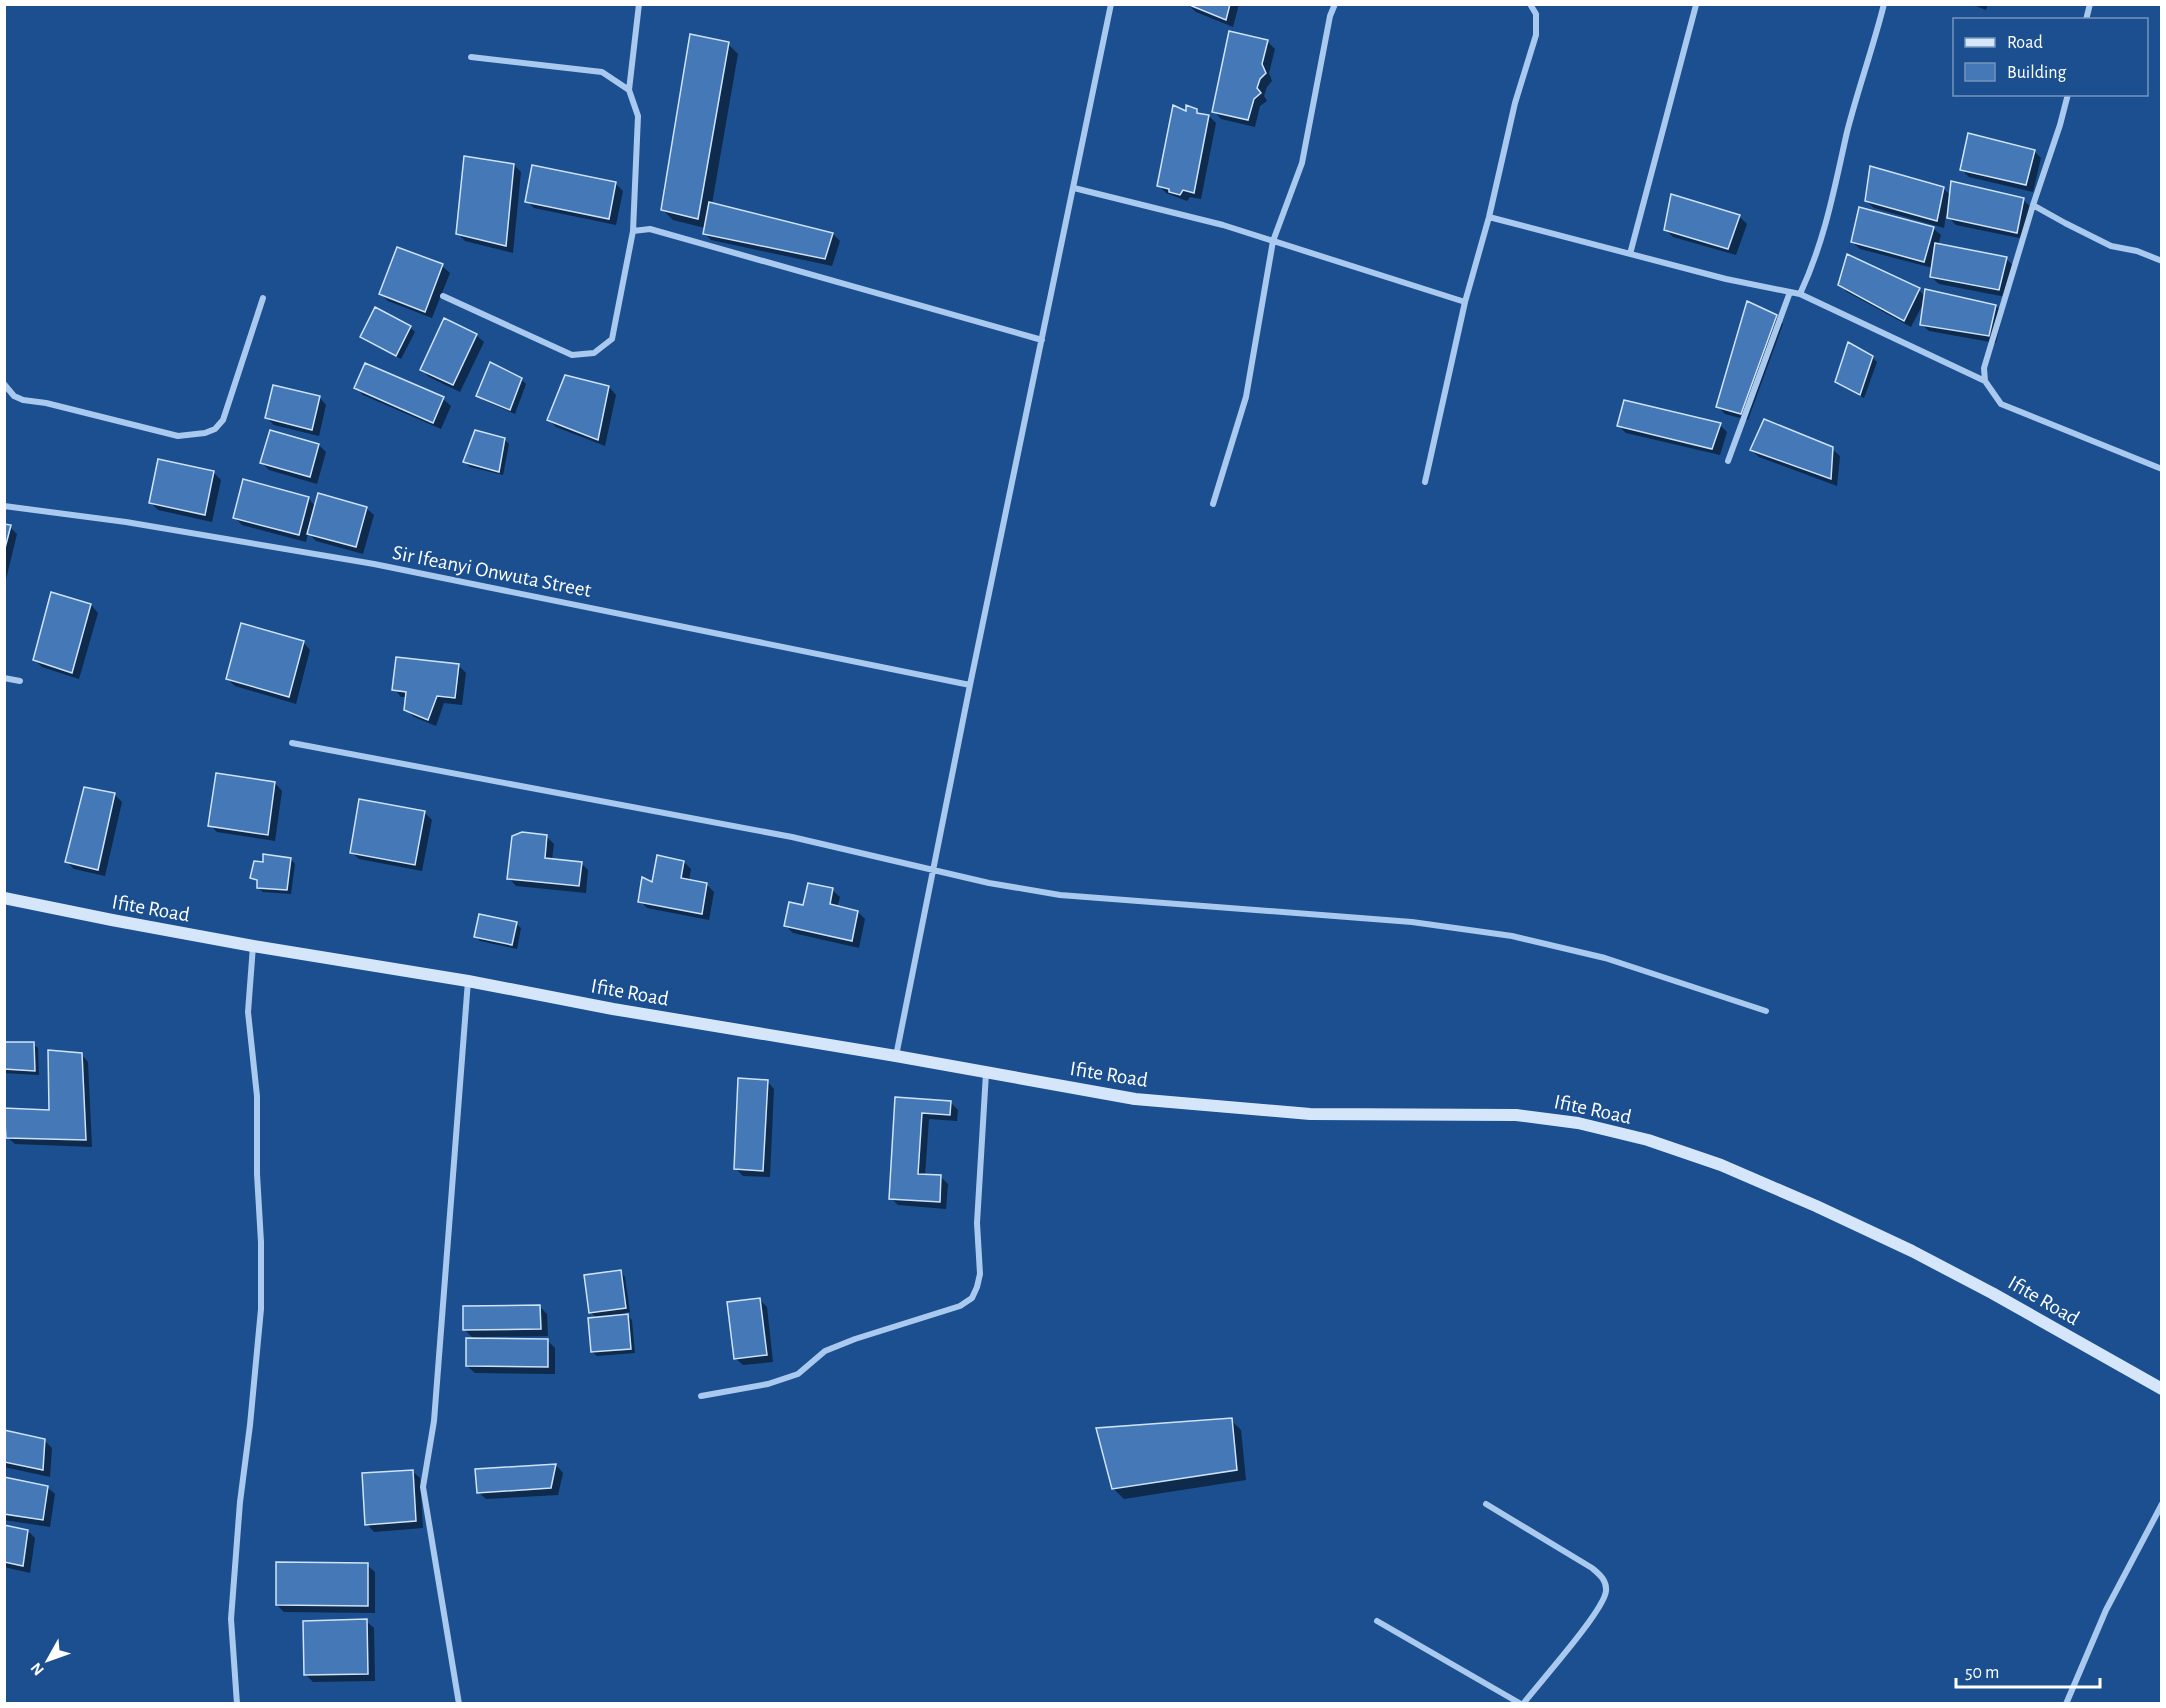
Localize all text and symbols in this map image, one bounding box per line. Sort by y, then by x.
legend [1953,18,2148,96]
text: Road [2007,34,2043,52]
text: Building [2007,64,2067,82]
street label: Sir Ifeanyi Onwuta Street [391,542,593,601]
street label: Ifite Road [110,891,192,926]
street label: Ifite Road [589,975,671,1010]
street label: Ifite Road [1068,1058,1149,1091]
street label: Ifite Road [1552,1091,1634,1128]
street label: Ifite Road [2004,1272,2083,1329]
north arrow [18,1630,78,1690]
scale bar [1956,1651,2100,1689]
text: N [28,1660,47,1678]
text: 50 m [1965,1664,1999,1682]

